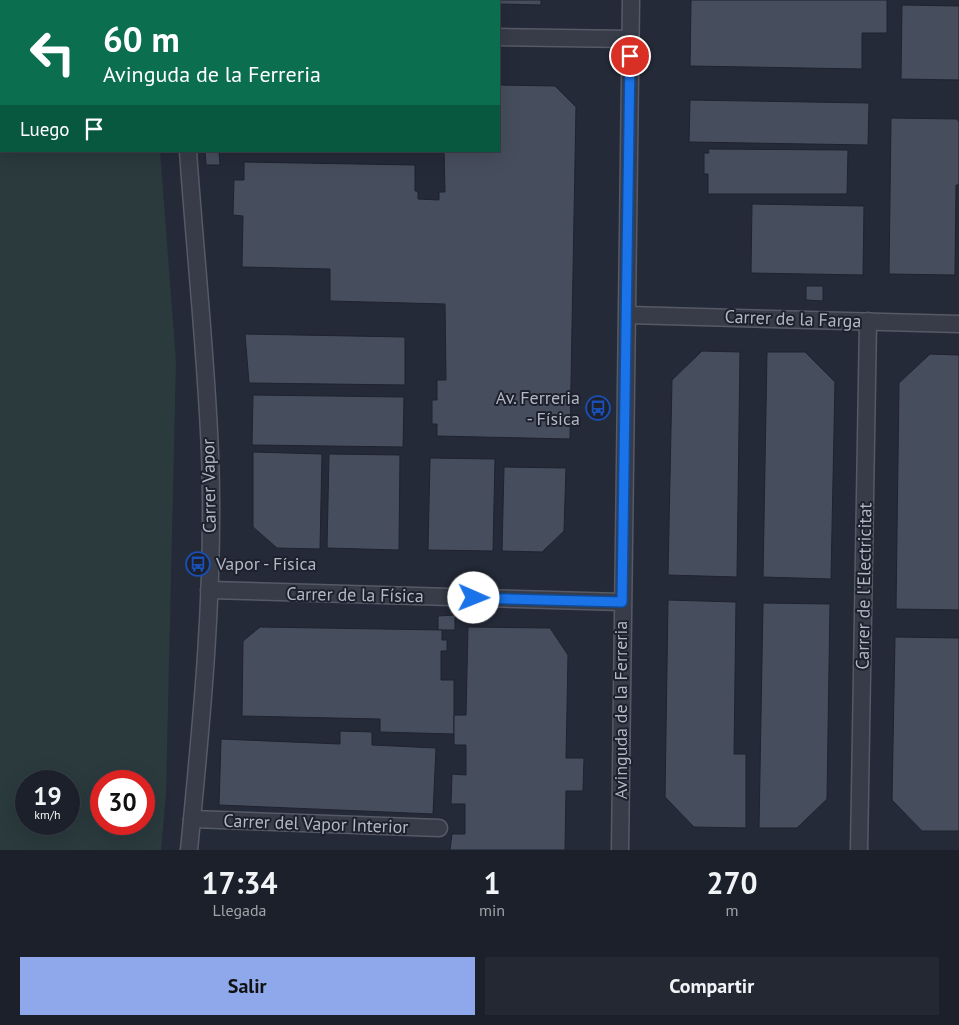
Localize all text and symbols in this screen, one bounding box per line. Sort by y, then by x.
text: 60 m [103,16,180,62]
icon: left [20,20,85,85]
pin [609,35,651,77]
icon: arrive [616,42,644,70]
text: Avinguda de la Ferreria [103,60,321,88]
icon: arrive [80,115,108,143]
text: Luego [20,117,70,141]
street label: Carrer de la Farga [724,305,862,332]
place label: Av. Ferreria - Física [496,386,580,430]
bus stop icon: Av. Ferreria - Física [585,395,611,421]
street label: Carrer Vapor [196,439,221,533]
street label: Carrer de l'Electricitat [851,502,876,670]
bus stop icon: Vapor - Física [185,551,211,577]
place label: Vapor - Física [215,552,317,575]
position arrow [447,571,499,623]
street label: Carrer de la Física [286,582,424,607]
street label: Avinguda de la Ferreria [609,621,632,799]
speed limit sign: 30 [90,770,155,835]
text: 19 [33,780,62,812]
text: km/h [34,807,61,822]
street label: Carrer del Vapor Interior [223,809,409,838]
text: 17:34 [201,863,278,902]
text: 1 [484,863,501,902]
text: 270 [706,863,758,902]
text: Llegada [213,900,266,920]
text: min [479,900,505,920]
text: m [726,900,739,920]
button: Salir [20,957,475,1015]
button: Compartir [485,957,939,1015]

